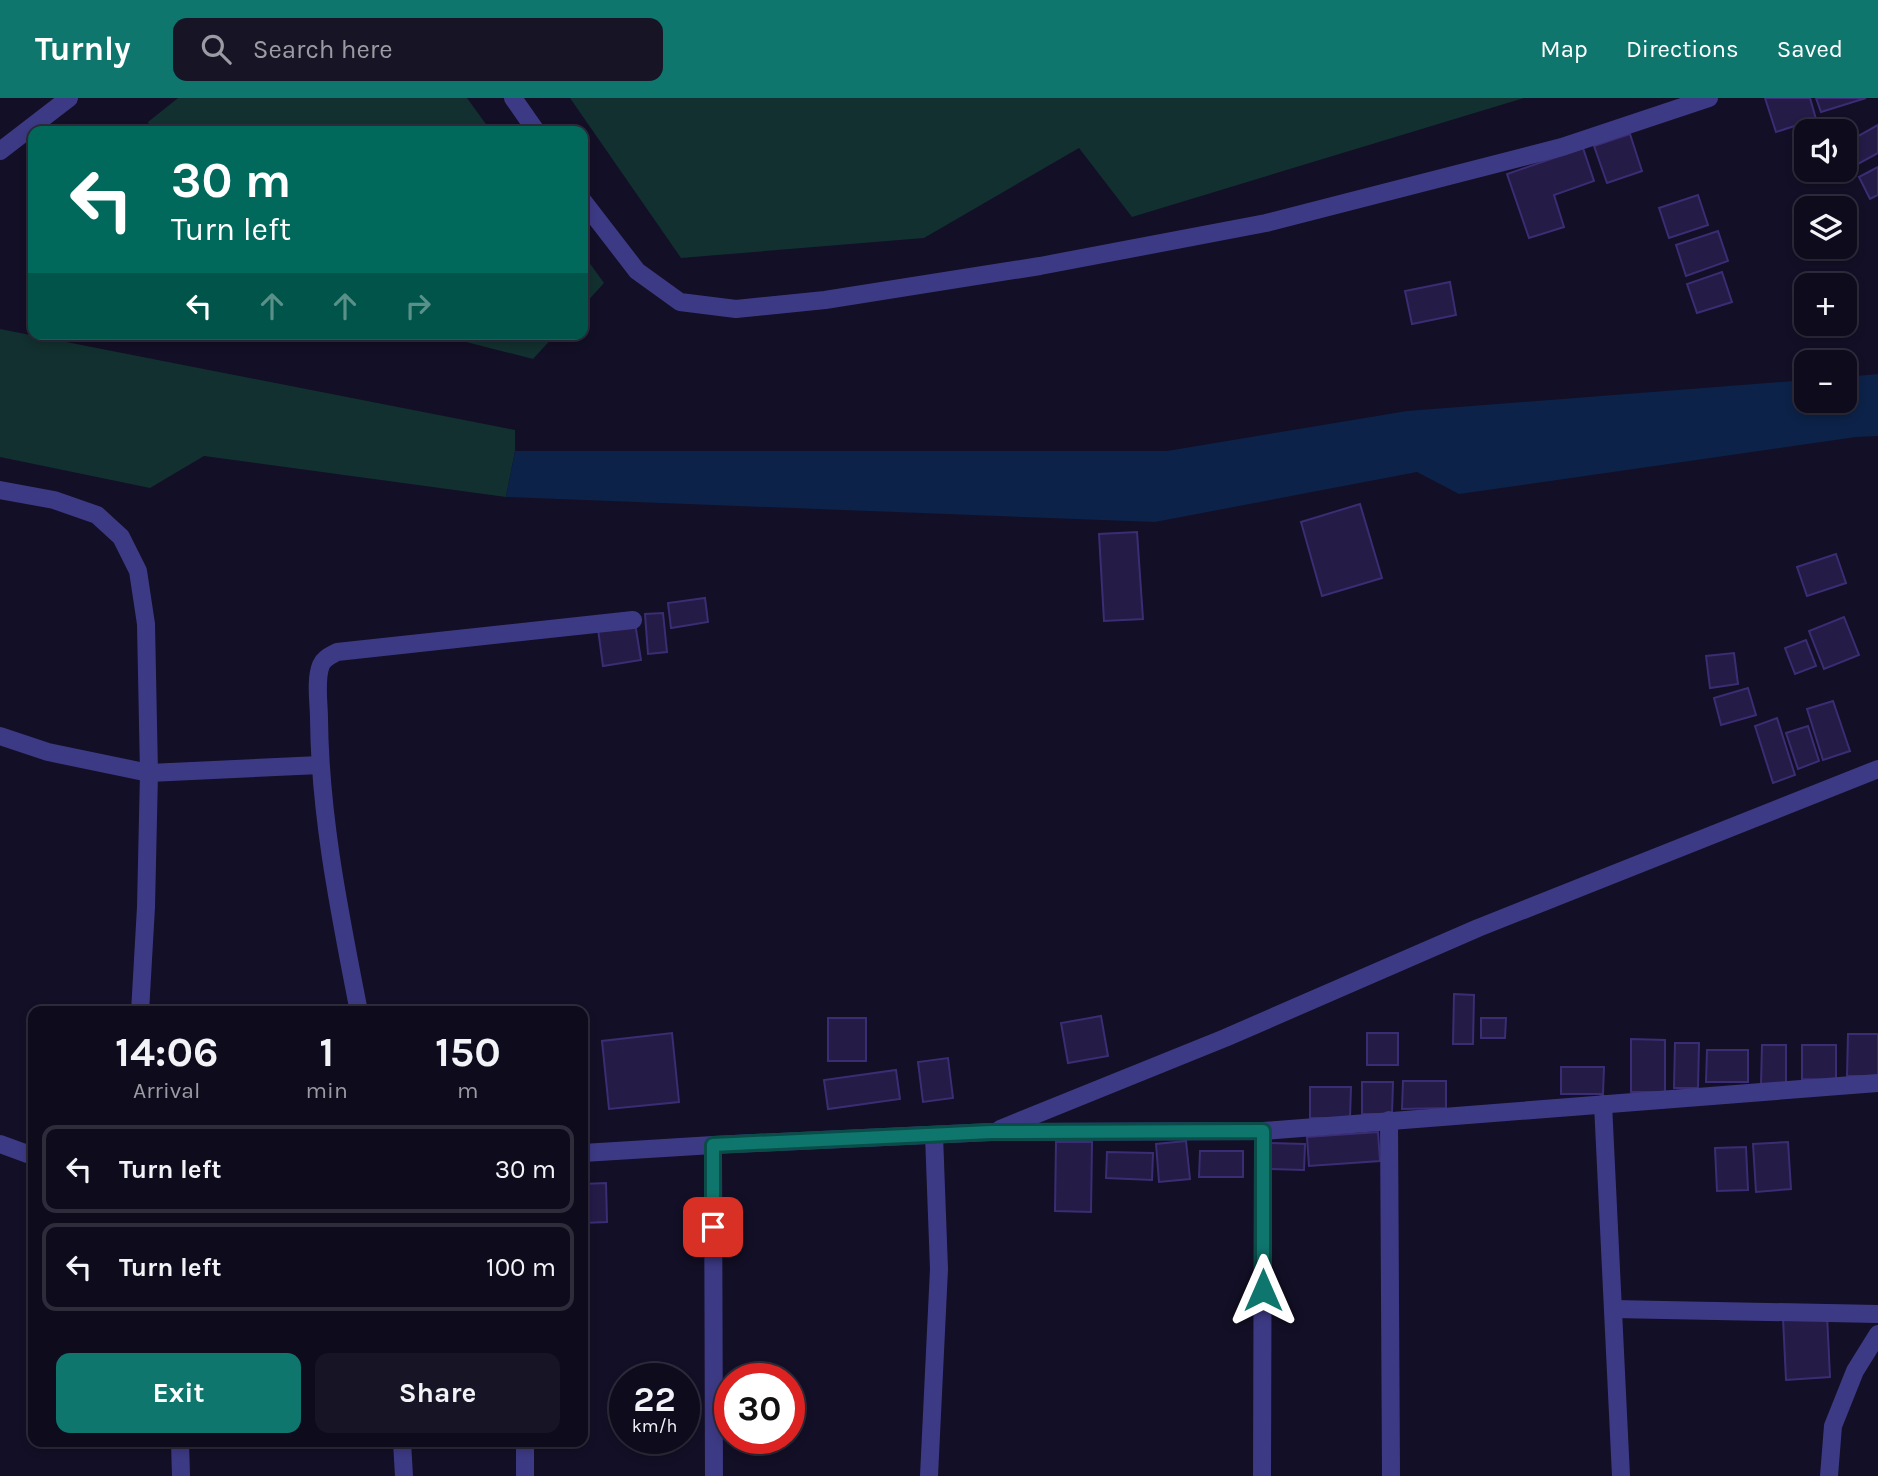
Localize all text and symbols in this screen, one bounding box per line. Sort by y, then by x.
search box [173,18,663,81]
text: Turnly [35,30,131,68]
icon: search [197,30,235,68]
text: Search here [253,34,393,65]
text: Map [1540,35,1588,63]
text: Directions [1626,35,1739,63]
text: Saved [1777,35,1843,63]
map controls [1794,119,1857,413]
button: sound [1794,119,1857,182]
text: 30 m [171,152,291,209]
icon: left [56,154,147,245]
button: layers [1794,196,1857,259]
text: Turn left [171,211,291,248]
button: + [1794,273,1857,336]
icon: left [180,287,218,325]
icon: ahead [253,287,291,325]
icon: ahead [326,287,364,325]
icon: right [399,287,437,325]
button: − [1794,350,1857,413]
text: 14:06 [115,1027,218,1077]
text: 1 [319,1027,334,1077]
text: 150 [435,1027,501,1077]
text: Arrival [133,1077,200,1104]
text: min [306,1077,348,1104]
text: m [457,1077,479,1104]
icon: left [60,1150,98,1188]
text: Turn left [119,1154,221,1185]
text: 30 m [495,1154,556,1185]
pin [683,1197,743,1257]
icon: arrive [694,1208,732,1246]
icon: left [60,1248,98,1286]
text: Turn left [119,1252,221,1283]
text: 100 m [486,1252,556,1283]
position arrow [1226,1253,1300,1327]
button: Exit [56,1353,301,1433]
button: Share [315,1353,560,1433]
speed limit sign: 30 [714,1363,805,1454]
text: 22 [633,1379,676,1420]
text: km/h [632,1415,677,1437]

